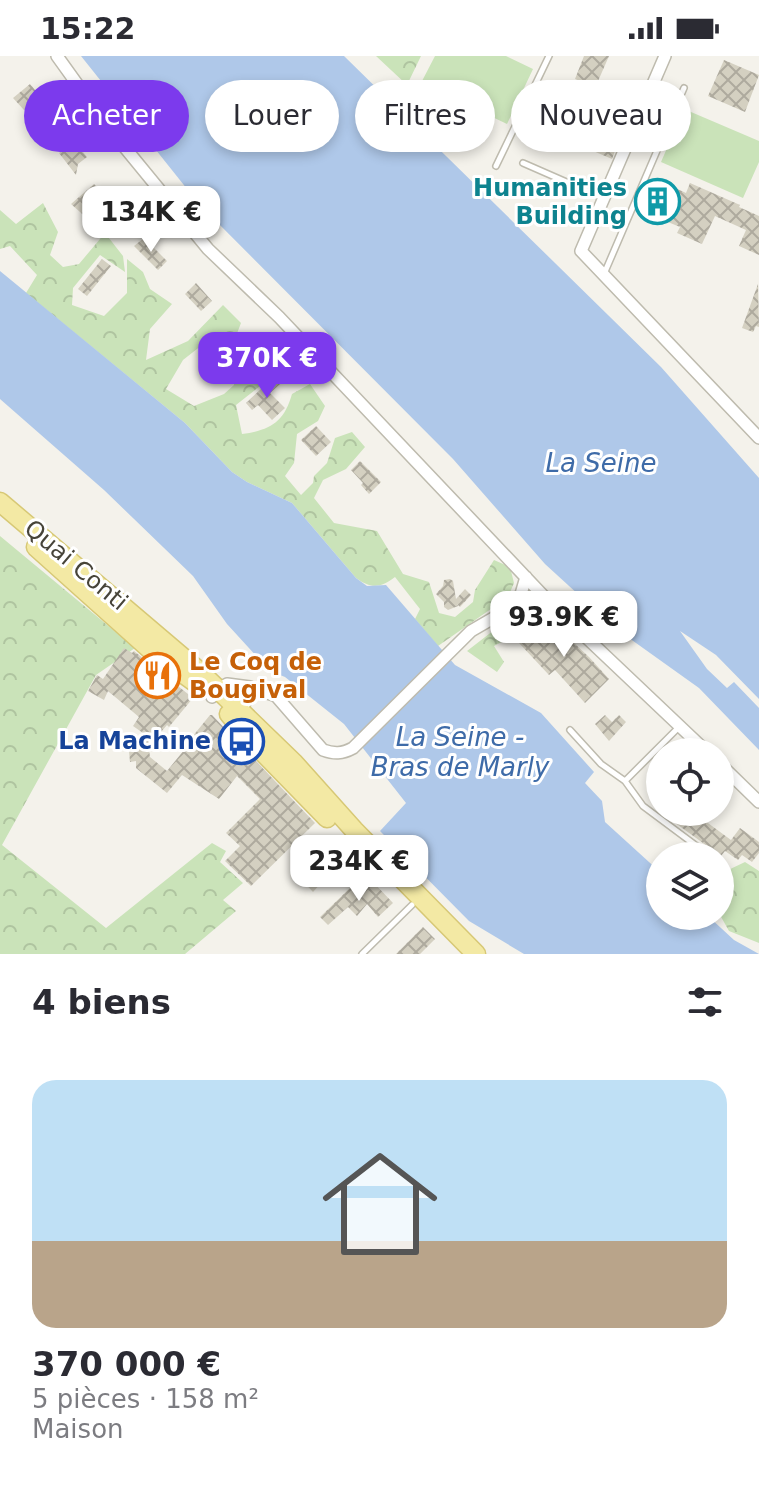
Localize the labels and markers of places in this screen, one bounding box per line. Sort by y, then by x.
place label: Humanities Building [473,174,627,230]
building icon: Humanities Building [634,178,682,226]
pin: 134K € [86,186,216,254]
pin: 370K € [202,332,332,400]
pin: 93.9K € [490,591,638,659]
place label: Le Coq de Bougival [189,648,322,704]
restaurant icon: Le Coq de Bougival [134,652,182,700]
bus stop icon: La Machine [218,717,266,765]
place label: La Machine [58,727,211,755]
pin: 234K € [294,835,424,903]

